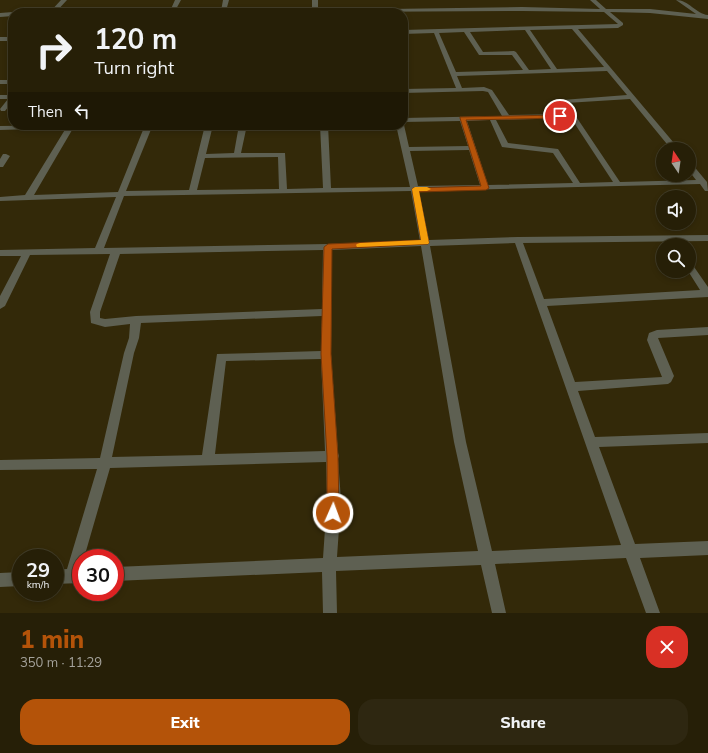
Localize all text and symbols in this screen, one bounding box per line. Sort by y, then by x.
text: 120 m [94,21,177,56]
icon: right [28,24,80,76]
text: Turn right [94,56,174,79]
pin [543,99,577,133]
icon: left [71,100,93,122]
text: Then [28,102,63,121]
icon: arrive [549,105,571,127]
north arrow [656,142,696,182]
map controls [656,142,696,278]
button: sound [656,190,696,230]
button: search [656,238,696,278]
position arrow [312,492,354,534]
speed limit sign: 30 [72,549,124,601]
text: 29 [26,557,50,582]
text: km/h [27,578,49,591]
text: 1 min [20,624,84,654]
button: close [646,626,688,668]
text: 350 m · 11:29 [20,654,102,670]
button: Exit [20,699,350,745]
button: Share [358,699,688,745]

